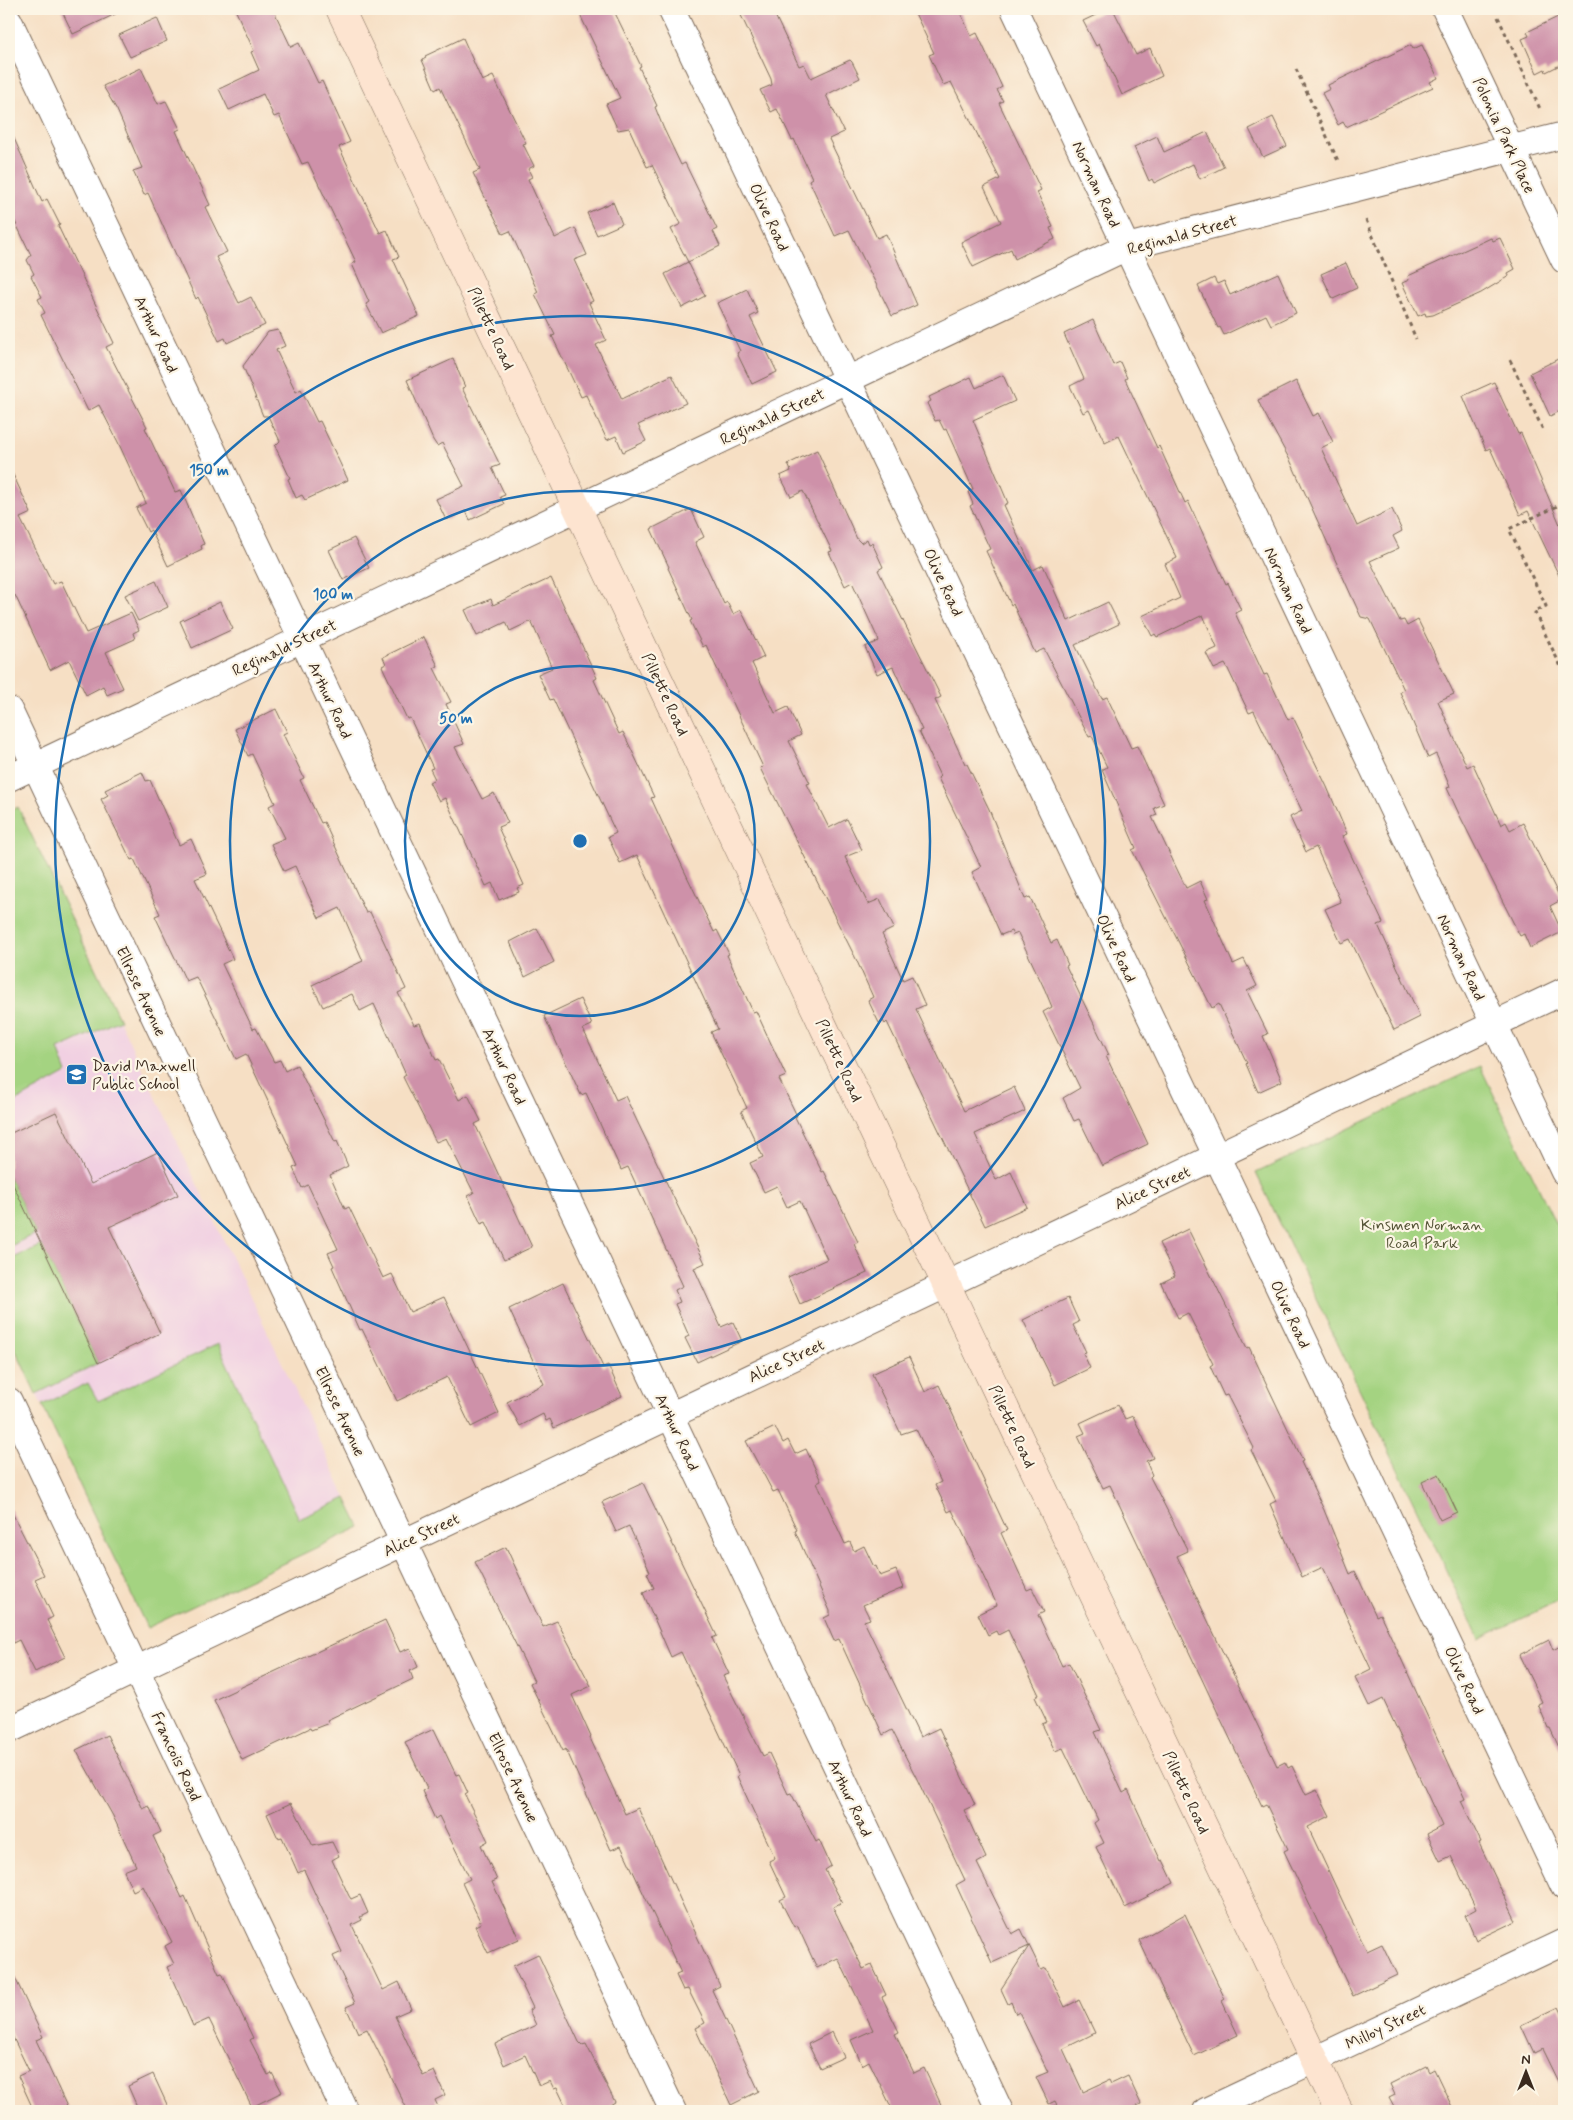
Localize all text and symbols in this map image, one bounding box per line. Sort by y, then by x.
street label: Polonia Park Place [1468,74,1540,197]
street label: Norman Road [1066,138,1125,231]
street label: Olive Road [744,180,794,255]
street label: Reginald Street [1125,211,1240,261]
street label: Pillette Road [462,284,519,374]
street label: Arthur Road [129,293,183,377]
street label: Reginald Street [717,384,829,452]
text: 150 m [189,461,229,481]
street label: Norman Road [1258,544,1317,637]
street label: Olive Road [918,545,968,620]
text: 100 m [313,585,353,605]
street label: Reginald Street [229,615,341,683]
street label: Pillette Road [636,650,693,740]
street label: Arthur Road [303,659,357,743]
text: 50 m [439,709,473,729]
centre of rings [571,832,589,850]
street label: Olive Road [1091,911,1141,986]
street label: Norman Road [1431,911,1490,1004]
street label: Ellrose Avenue [111,943,171,1040]
street label: Pillette Road [810,1016,867,1106]
street label: Arthur Road [477,1025,531,1109]
place label: David Maxwell Public School [92,1056,196,1095]
school or university icon: David Maxwell Public School [64,1062,88,1086]
street label: Alice Street [1111,1162,1194,1215]
park label: Kinsmen Norman Road Park [1361,1215,1484,1254]
street label: Olive Road [1265,1277,1315,1352]
street label: Alice Street [745,1335,828,1388]
street label: Ellrose Avenue [310,1363,370,1460]
street label: Pillette Road [983,1382,1040,1472]
street label: Arthur Road [650,1391,704,1475]
street label: Alice Street [380,1509,463,1562]
street label: Olive Road [1439,1643,1489,1718]
street label: Francois Road [146,1709,205,1805]
street label: Ellrose Avenue [483,1729,543,1826]
street label: Pillette Road [1157,1748,1214,1838]
street label: Arthur Road [823,1757,877,1841]
street label: Milloy Street [1342,2000,1429,2055]
north arrow [1500,2048,1550,2098]
text: N [1521,2051,1531,2069]

